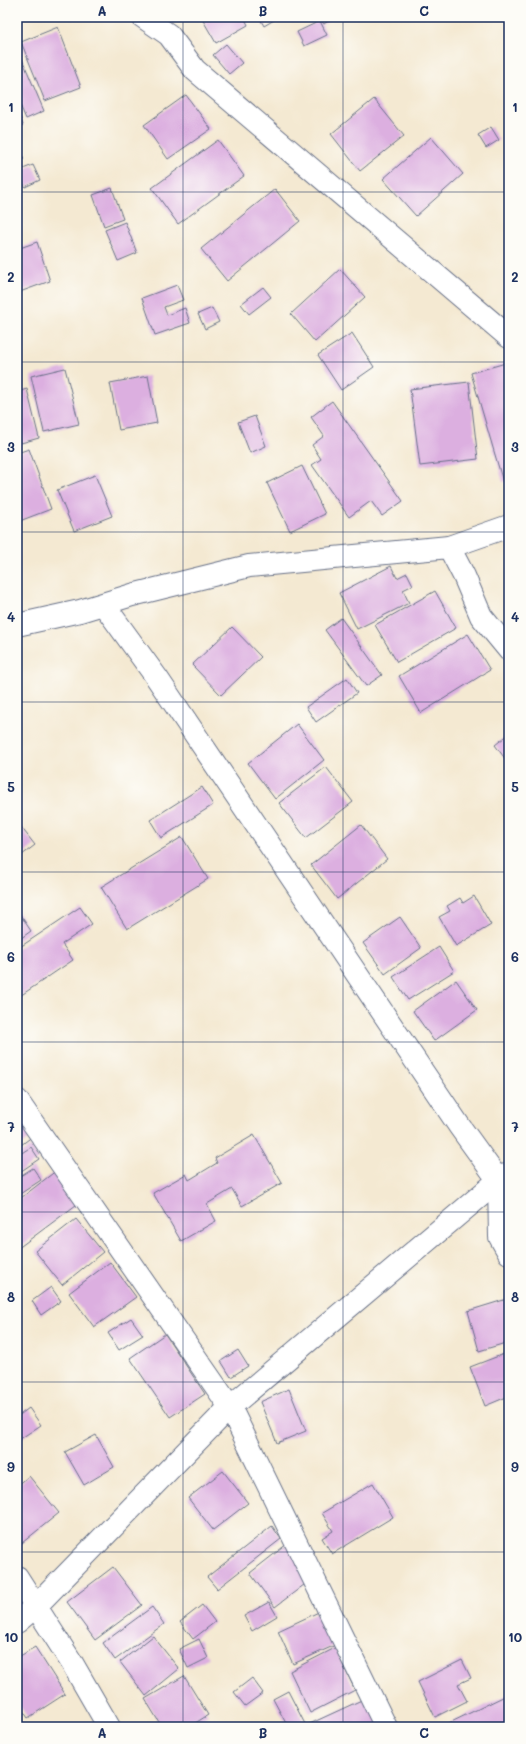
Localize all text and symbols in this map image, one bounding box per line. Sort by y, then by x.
text: A [97,2,107,19]
text: B [259,2,268,19]
text: C [419,2,429,19]
text: 1 [8,98,14,115]
text: 1 [512,98,518,115]
text: 2 [7,268,15,285]
text: 2 [511,268,519,285]
text: 3 [7,438,15,455]
text: 3 [511,438,519,455]
text: 4 [7,608,15,625]
text: 4 [511,608,519,625]
text: 5 [7,778,15,795]
text: 5 [511,778,519,795]
text: 6 [7,948,15,965]
text: 6 [511,948,519,965]
text: 7 [7,1118,15,1135]
text: 7 [511,1118,519,1135]
text: 8 [7,1288,15,1305]
text: 8 [511,1288,519,1305]
text: 9 [7,1458,15,1475]
text: 9 [511,1458,519,1475]
text: 10 [4,1628,18,1645]
text: 10 [508,1628,522,1645]
text: A [97,1724,107,1741]
text: B [259,1724,268,1741]
text: C [419,1724,429,1741]

